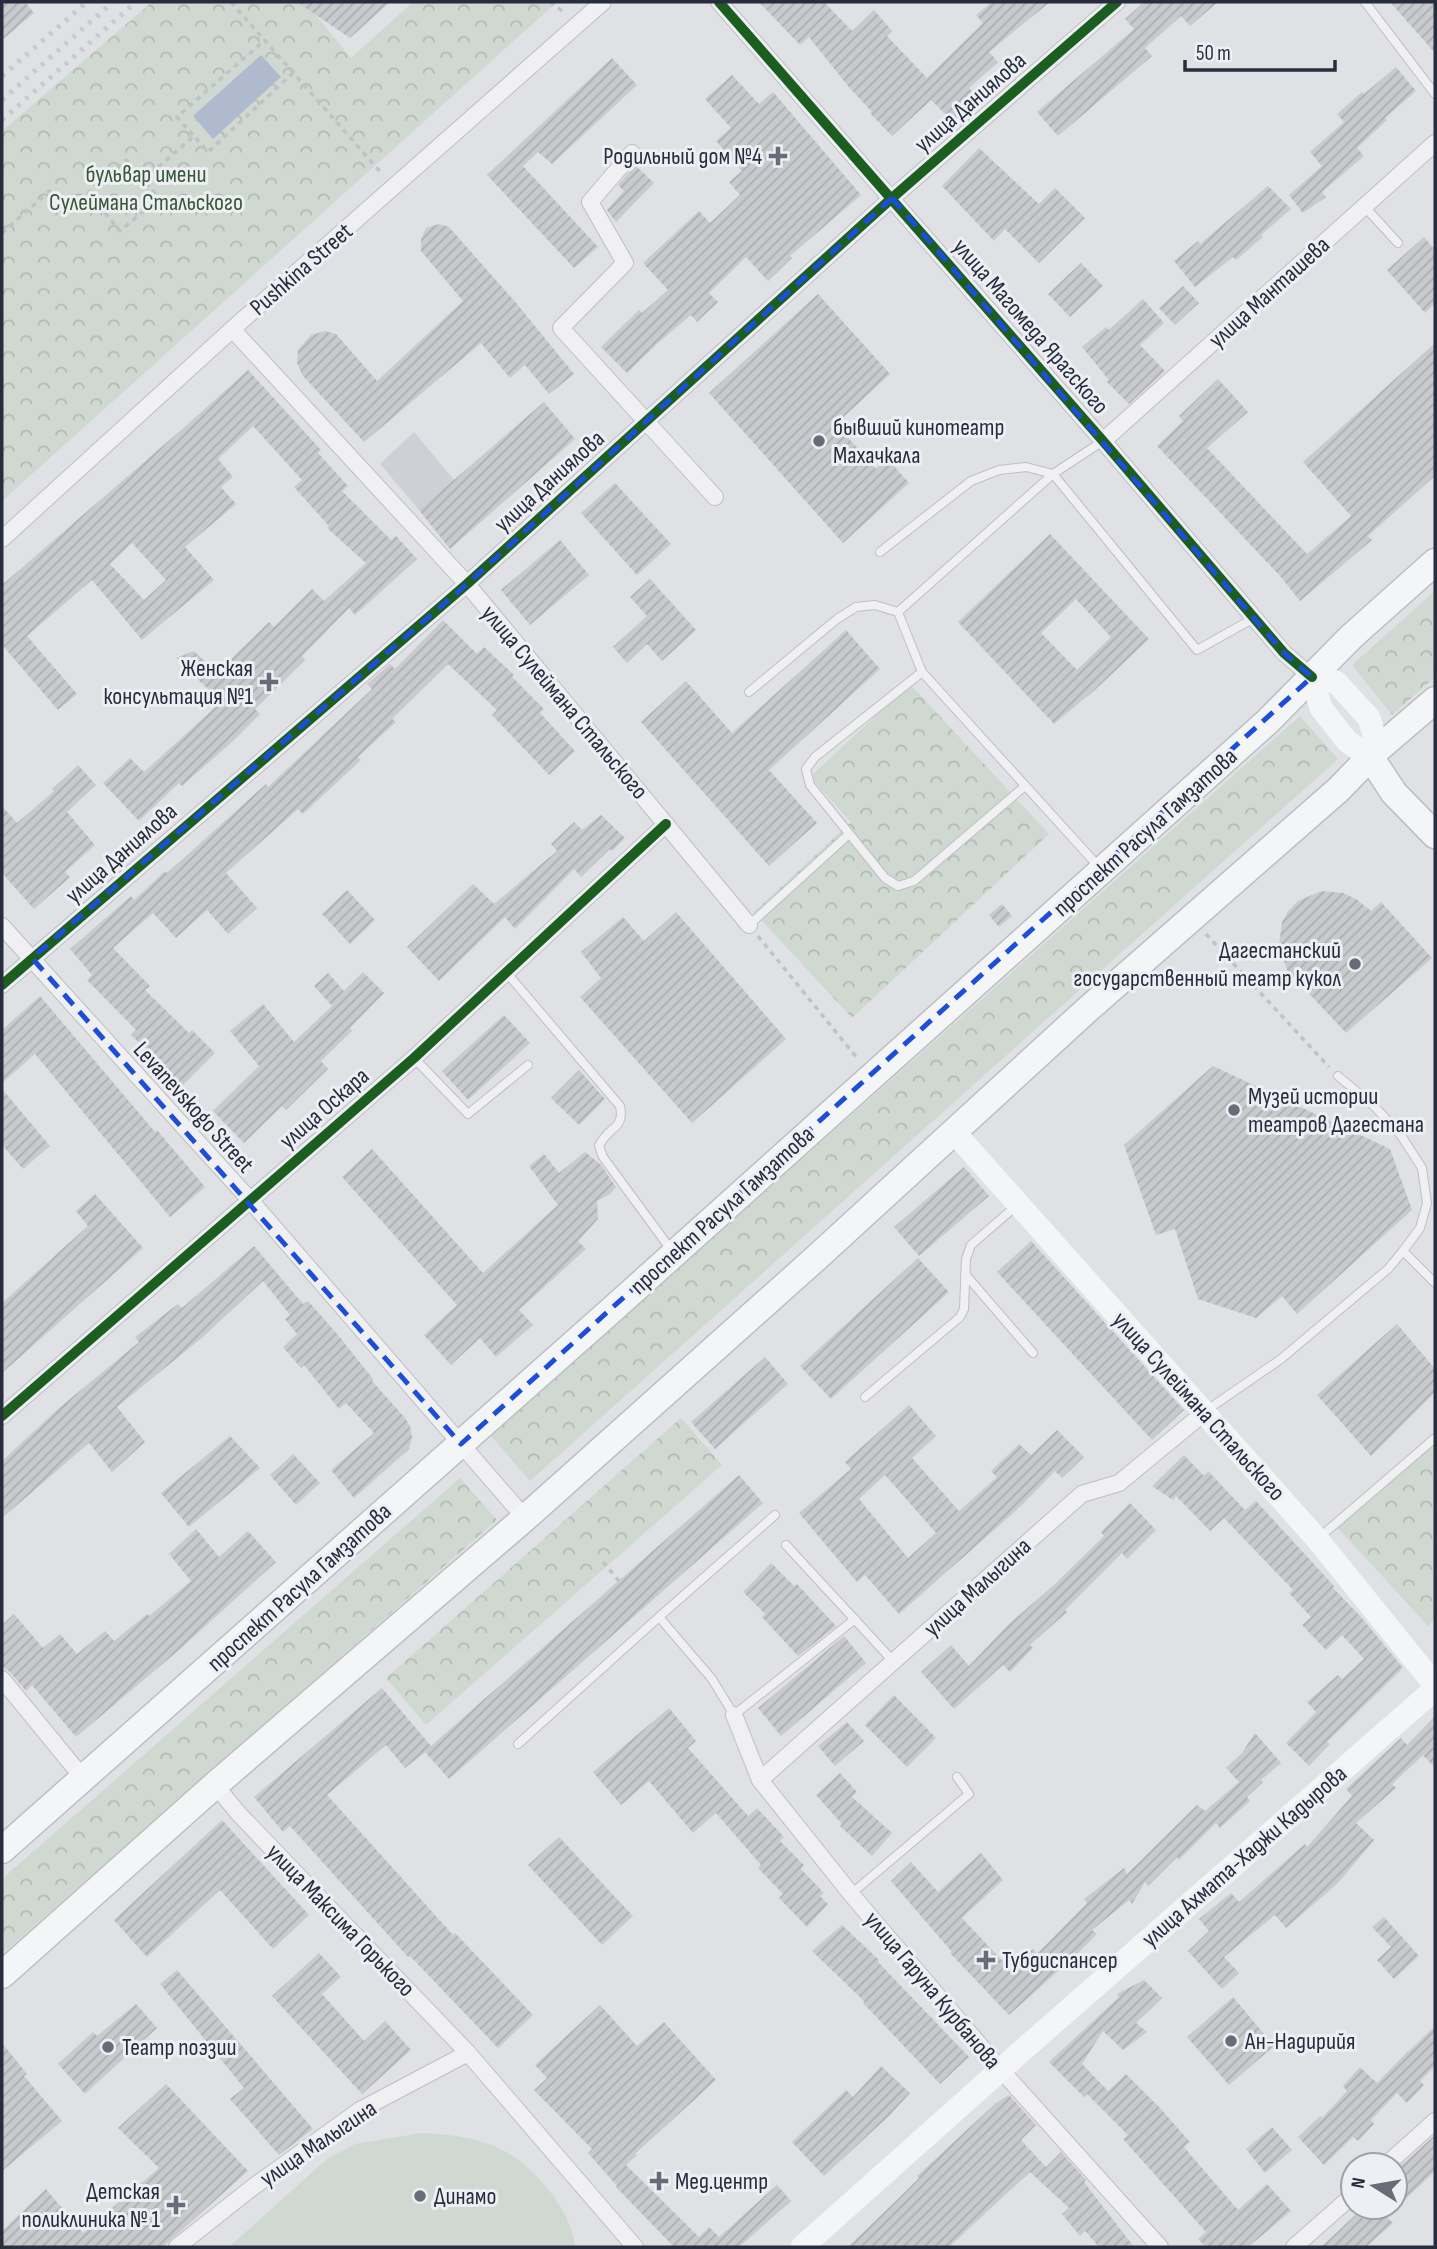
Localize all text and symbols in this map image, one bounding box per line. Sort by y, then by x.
scale bar [1185,28,1336,72]
text: 50 m [1196,41,1231,66]
street label: улица Даниялова [909,46,1032,159]
place label: Родильный дом №4 [603,142,762,171]
marker: Родильный дом №4 [768,146,788,166]
park label: бульвар имени Сулеймана Стальского [49,160,243,217]
street label: Pushkina Street [244,217,359,322]
street label: улица Манташева [1203,230,1336,354]
street label: улица Магомеда Ярагского [946,232,1115,420]
place label: бывший кинотеатр Махачкала [833,413,1004,470]
street label: улица Даниялова [488,424,610,538]
marker: бывший кинотеатр Махачкала [811,433,827,449]
street label: улица Сулеймана Стальского [475,599,654,805]
place label: Женская консультация №1 [104,654,254,711]
marker: Женская консультация №1 [259,672,279,692]
street label: проспект Расула Гамзатова [1047,742,1243,923]
street label: улица Даниялова [60,797,183,910]
place label: Дагестанский государственный театр кукол [1074,936,1342,993]
marker: Дагестанский государственный театр кукол [1347,956,1363,972]
street label: Levanevskogo Street [127,1036,260,1179]
street label: улица Оскара [274,1062,375,1155]
place label: Музей истории театров Дагестана [1248,1082,1424,1139]
marker: Музей истории театров Дагестана [1226,1102,1242,1118]
street label: проспект Расула Гамзатова [624,1120,820,1301]
street label: улица Сулеймана Стальского [1106,1306,1291,1507]
street label: проспект Расула Гамзатова [201,1497,397,1678]
street label: улица Малыгина [918,1532,1037,1643]
street label: улица Ахмата-Хаджи Кадырова [1136,1759,1353,1953]
street label: улица Максима Горького [260,1838,421,2003]
street label: улица Гаруна Курбанова [858,1906,1007,2075]
place label: Тубдиспансер [1002,1946,1118,1975]
marker: Тубдиспансер [976,1950,996,1970]
place label: Ан-Надирийя [1244,2027,1355,2056]
place label: Театр поэзии [122,2033,237,2062]
marker: Ан-Надирийя [1223,2033,1239,2049]
marker: Театр поэзии [100,2039,116,2055]
street label: улица Малыгина [255,2094,382,2193]
north arrow [1339,2151,1409,2221]
place label: Мед.центр [675,2167,768,2196]
marker: Мед.центр [649,2171,669,2191]
text: N [1347,2176,1371,2190]
place label: Детская поликлиника № 1 [22,2177,161,2234]
place label: Динамо [434,2182,496,2211]
marker: Динамо [412,2188,428,2204]
marker: Детская поликлиника № 1 [166,2195,186,2215]

